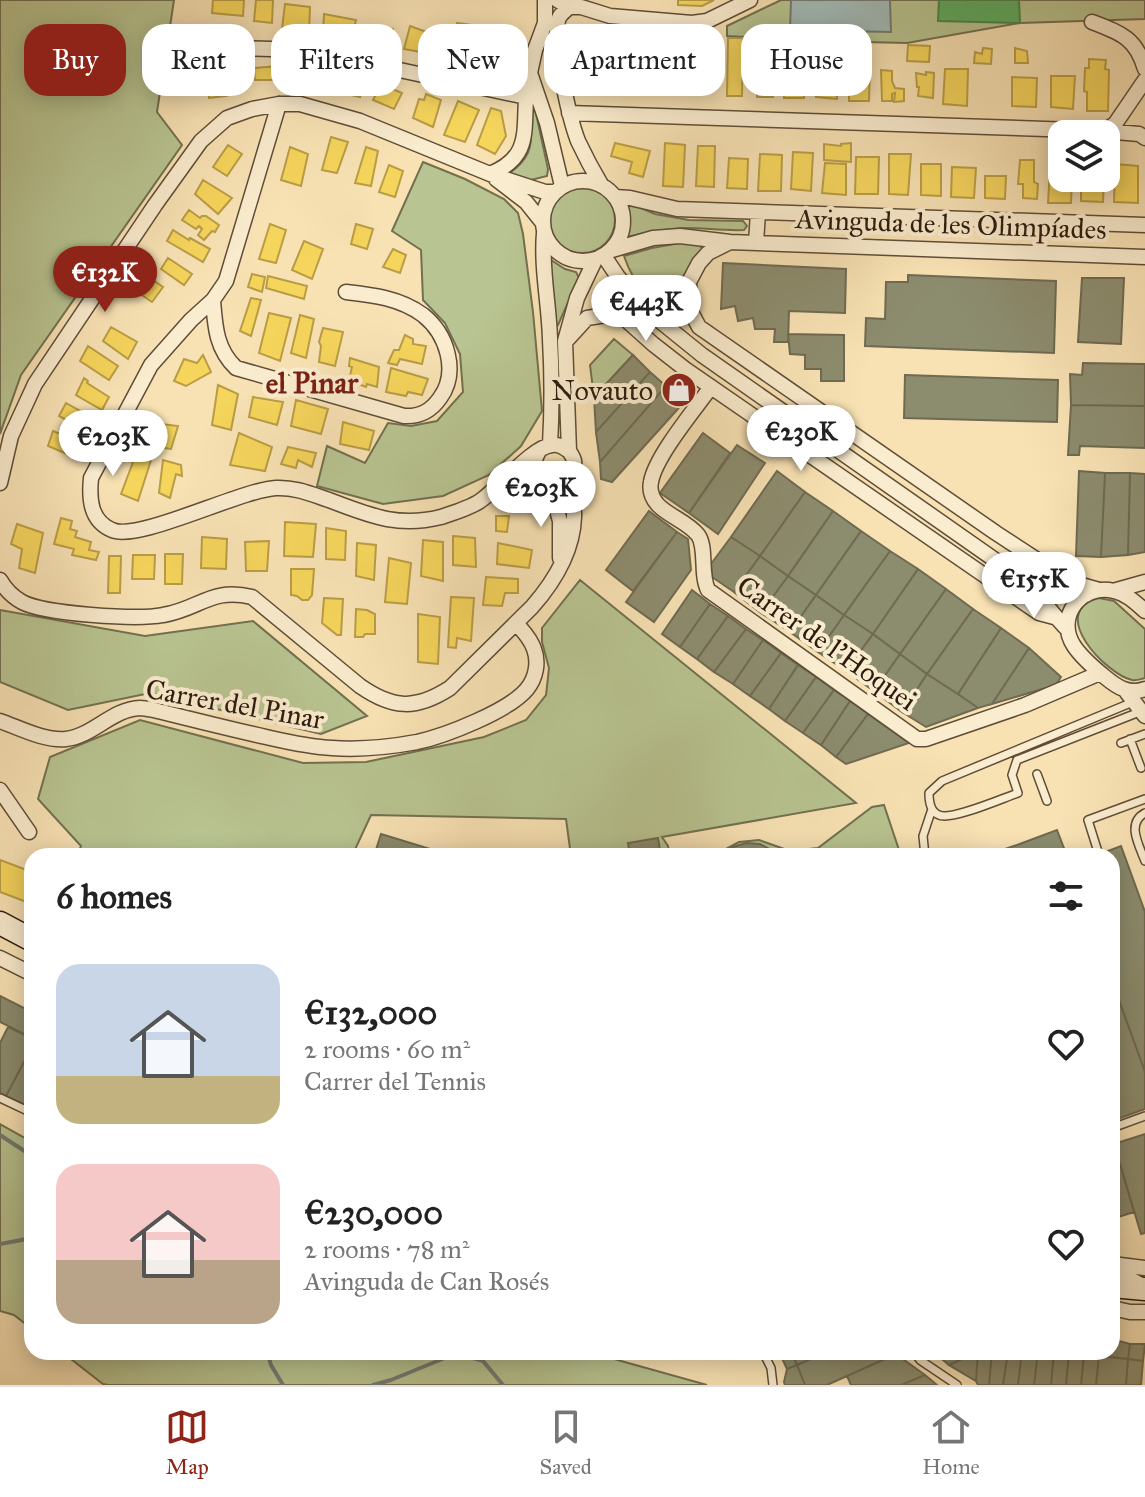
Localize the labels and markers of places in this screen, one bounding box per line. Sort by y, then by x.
pin: €132K [49,246,161,314]
pin: €443K [590,275,702,343]
shop icon: Novauto [660,371,698,409]
place label: Novauto [551,373,653,408]
pin: €230K [745,405,857,473]
pin: €203K [57,410,169,478]
pin: €203K [485,461,597,529]
pin: €155K [978,552,1090,620]

